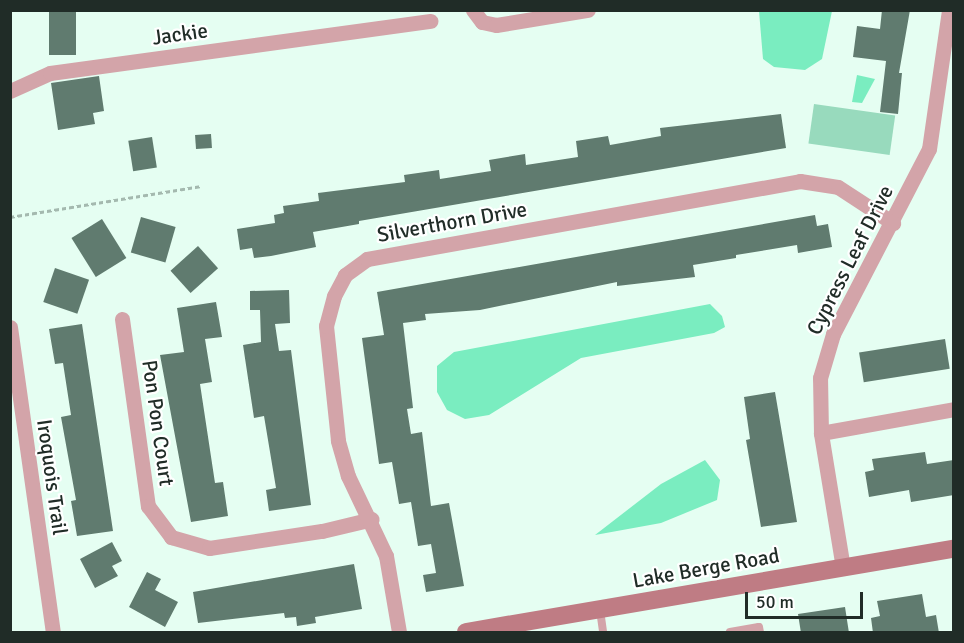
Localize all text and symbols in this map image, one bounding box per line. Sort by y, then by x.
street label: Jackie [151,18,209,50]
street label: Cypress Leaf Drive [801,181,899,339]
street label: Silverthorn Drive [375,196,529,248]
street label: Pon Pon Court [137,358,179,488]
street label: Iroquois Trail [31,417,73,537]
street label: Lake Berge Road [631,543,781,593]
scale bar [748,580,866,618]
text: 50 m [756,591,794,613]

